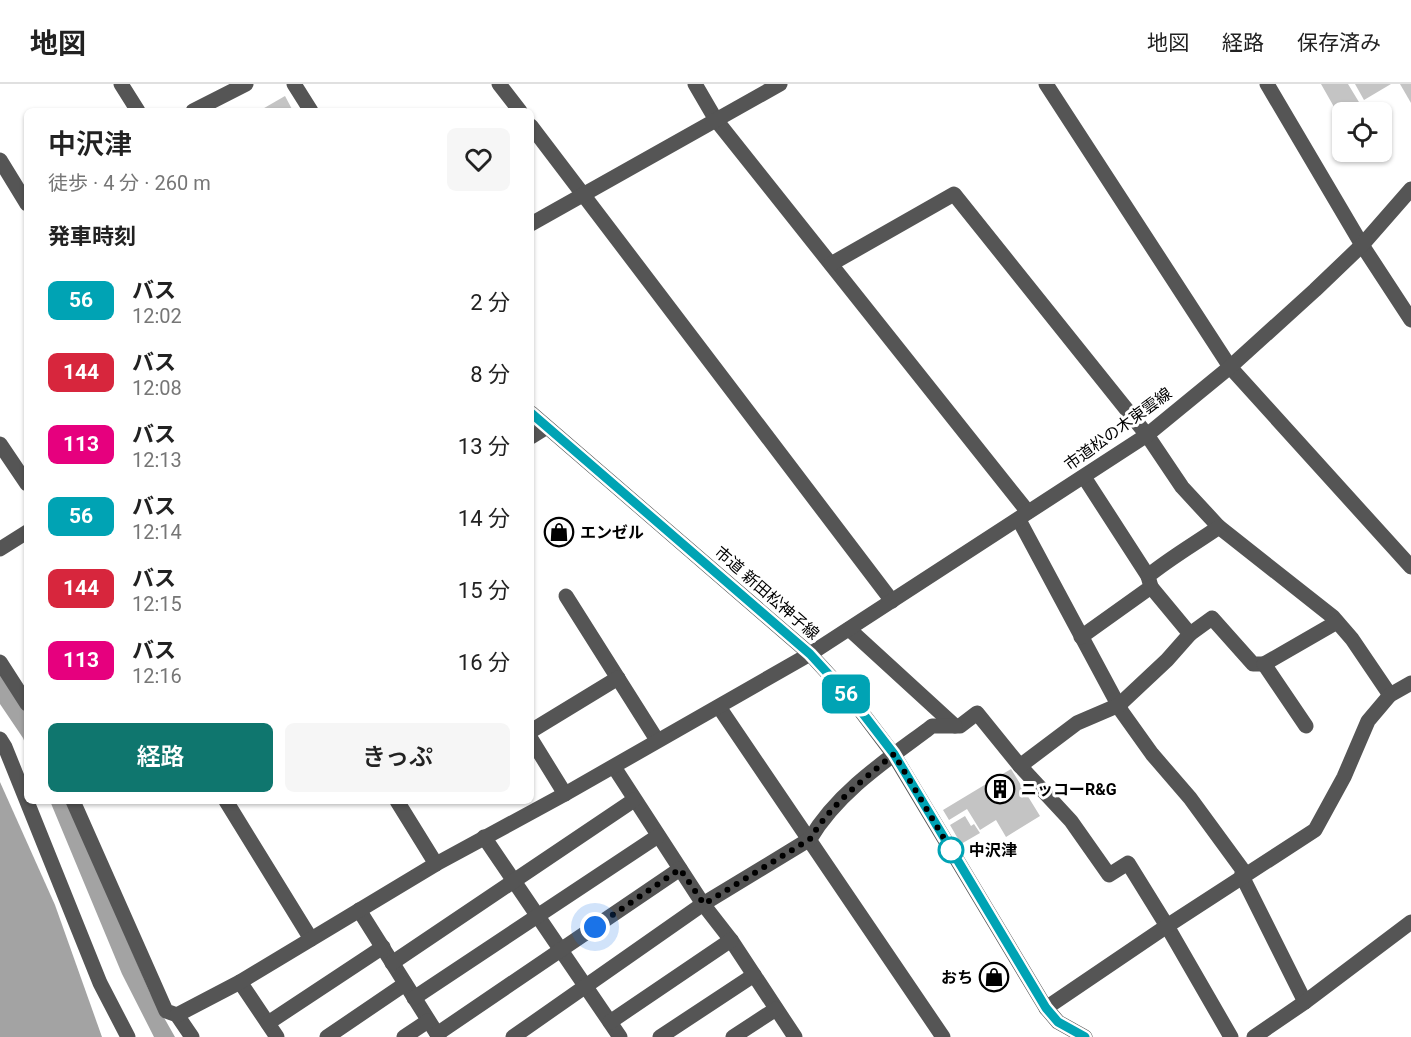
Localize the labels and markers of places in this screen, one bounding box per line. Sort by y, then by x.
shop icon: エンゼル [543,516,575,548]
place label: エンゼル [580,523,644,542]
building icon: ニッコーR&G [984,773,1016,805]
place label: ニッコーR&G [1021,780,1117,799]
marker: 中沢津 [938,837,964,863]
place label: 中沢津 [969,841,1017,860]
shop icon: おち [978,961,1010,993]
place label: おち [941,968,973,987]

